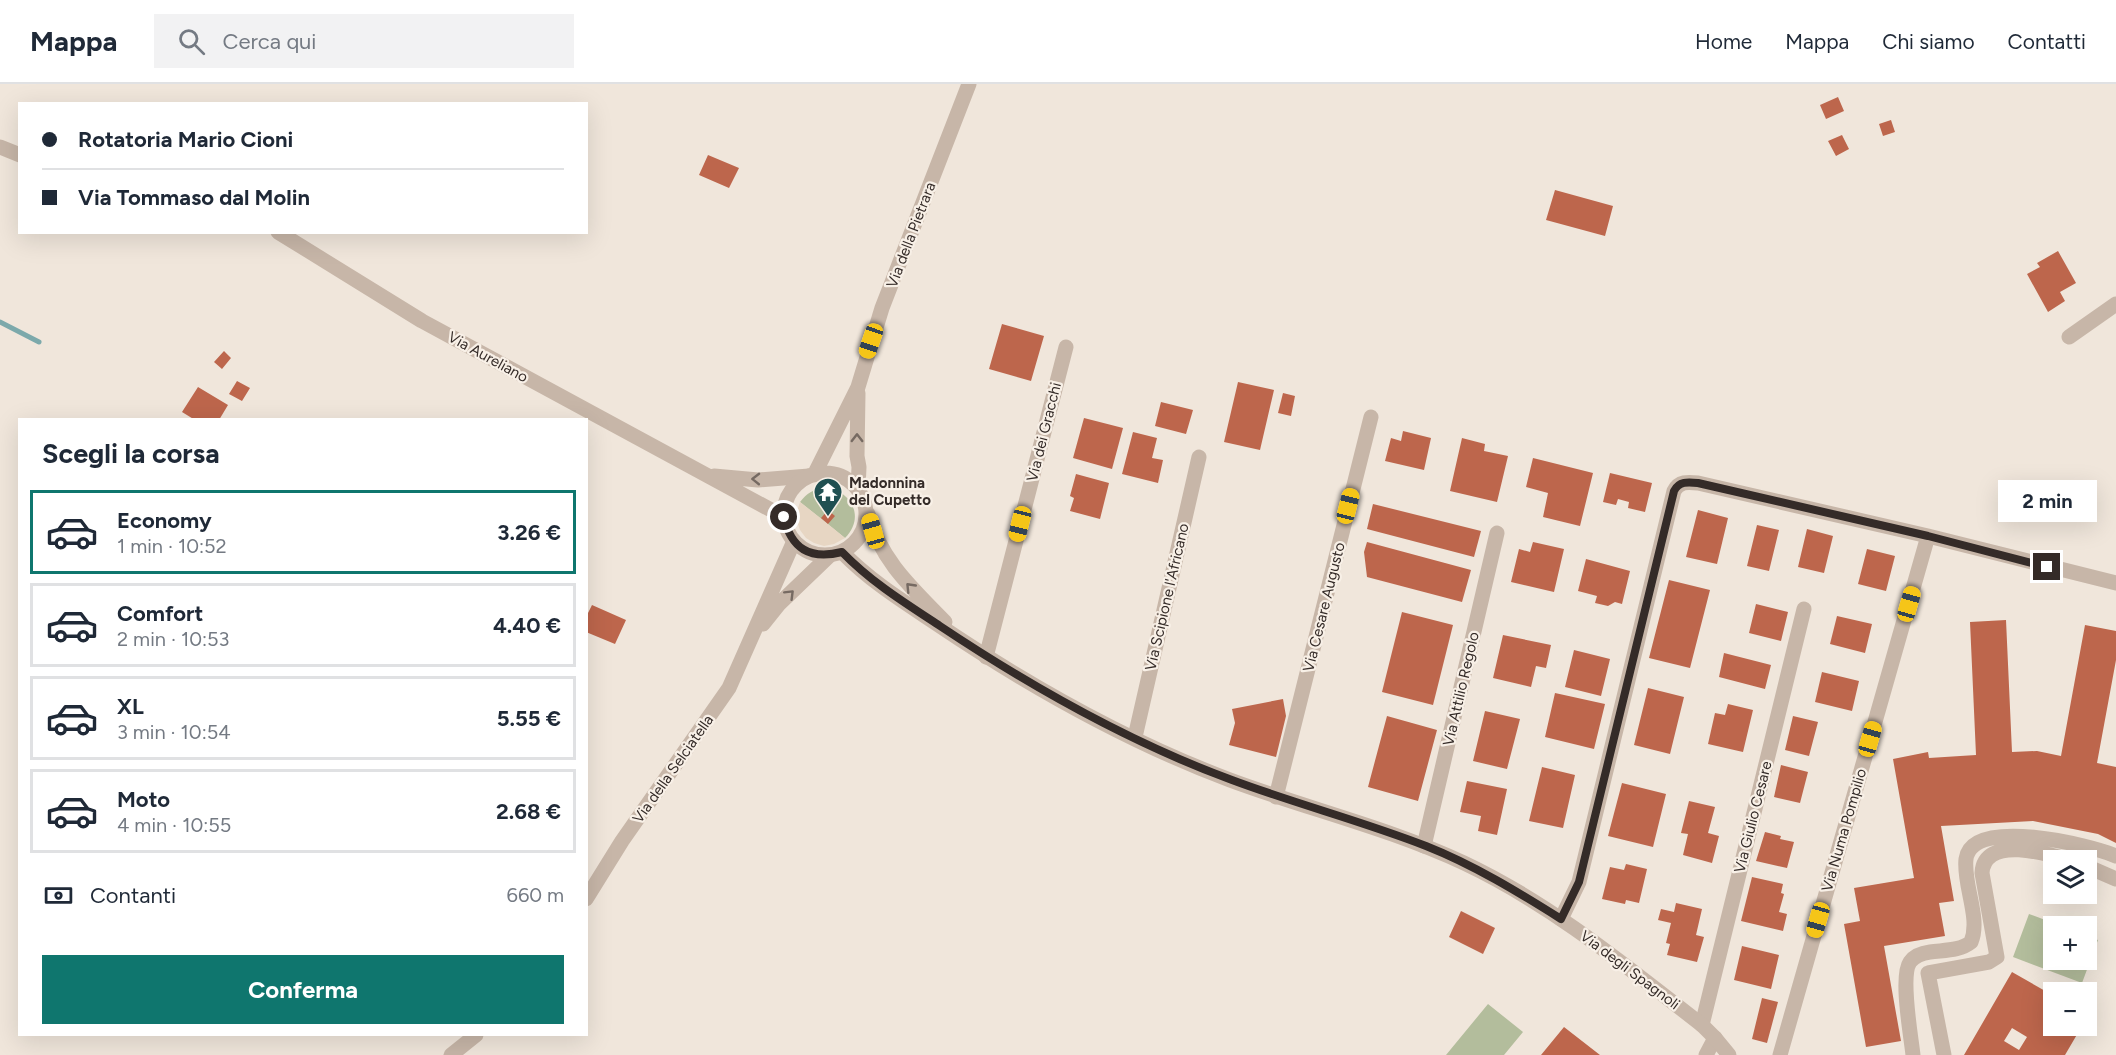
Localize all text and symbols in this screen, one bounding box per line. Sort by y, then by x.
search box [154,14,574,68]
text: Mappa [30,24,118,58]
icon: search [175,25,208,58]
text: Cerca qui [223,28,316,55]
text: Home [1695,29,1752,54]
text: Mappa [1785,29,1849,54]
text: Chi siamo [1882,29,1975,54]
text: Contatti [2008,29,2086,54]
text: Rotatoria Mario Cioni [78,126,293,153]
street label: Via della Pietrara [883,180,939,290]
text: Via Tommaso dal Molin [78,184,310,211]
car [857,321,885,361]
street label: Via Aureliano [445,328,531,386]
street label: Via dei Gracchi [1023,381,1065,483]
one-way arrow [851,433,863,442]
text: Scegli la corsa [42,437,220,470]
one-way arrow [751,473,760,486]
place label: Madonnina del Cupetto [849,474,931,509]
temple icon: Madonnina del Cupetto [812,476,844,518]
callout: 2 min [1998,480,2096,522]
car [1335,486,1361,526]
text: 2 min [2022,489,2073,513]
route start [770,503,797,530]
car [1007,504,1033,544]
icon: car [45,505,99,559]
text: Economy [117,507,212,534]
car [859,511,887,551]
text: 3.26 € [497,519,561,546]
street label: Via Scipione l'Africano [1141,521,1193,672]
text: 1 min · 10:52 [117,534,227,558]
street label: Via Cesare Augusto [1299,540,1349,674]
route end [2033,553,2060,580]
one-way arrow [907,583,918,594]
car [1895,584,1923,624]
one-way arrow [782,591,793,602]
icon: car [45,598,99,652]
text: Comfort [117,600,203,627]
text: 4.40 € [493,612,561,639]
text: 2 min · 10:53 [117,627,229,651]
street label: Via Attilio Regolo [1439,630,1483,748]
icon: car [45,691,99,745]
text: XL [117,693,144,720]
text: 5.55 € [497,705,561,732]
street label: Via della Selciatella [629,711,717,827]
car [1856,719,1884,759]
text: 3 min · 10:54 [117,720,231,744]
street label: Via Giulio Cesare [1730,759,1776,875]
street label: Via Numa Pompilio [1818,766,1870,894]
icon: car [45,784,99,838]
text: Moto [117,786,170,813]
text: 2.68 € [496,798,561,825]
text: 4 min · 10:55 [117,813,231,837]
map controls [2043,850,2097,1036]
button: layers [2043,850,2097,904]
icon: cash [42,879,75,912]
text: Contanti [90,882,176,909]
text: 660 m [507,883,564,907]
car [1804,900,1832,940]
button: + [2043,916,2097,970]
street label: Via degli Spagnoli [1577,927,1683,1013]
button: Conferma [42,955,564,1024]
button: − [2043,982,2097,1036]

